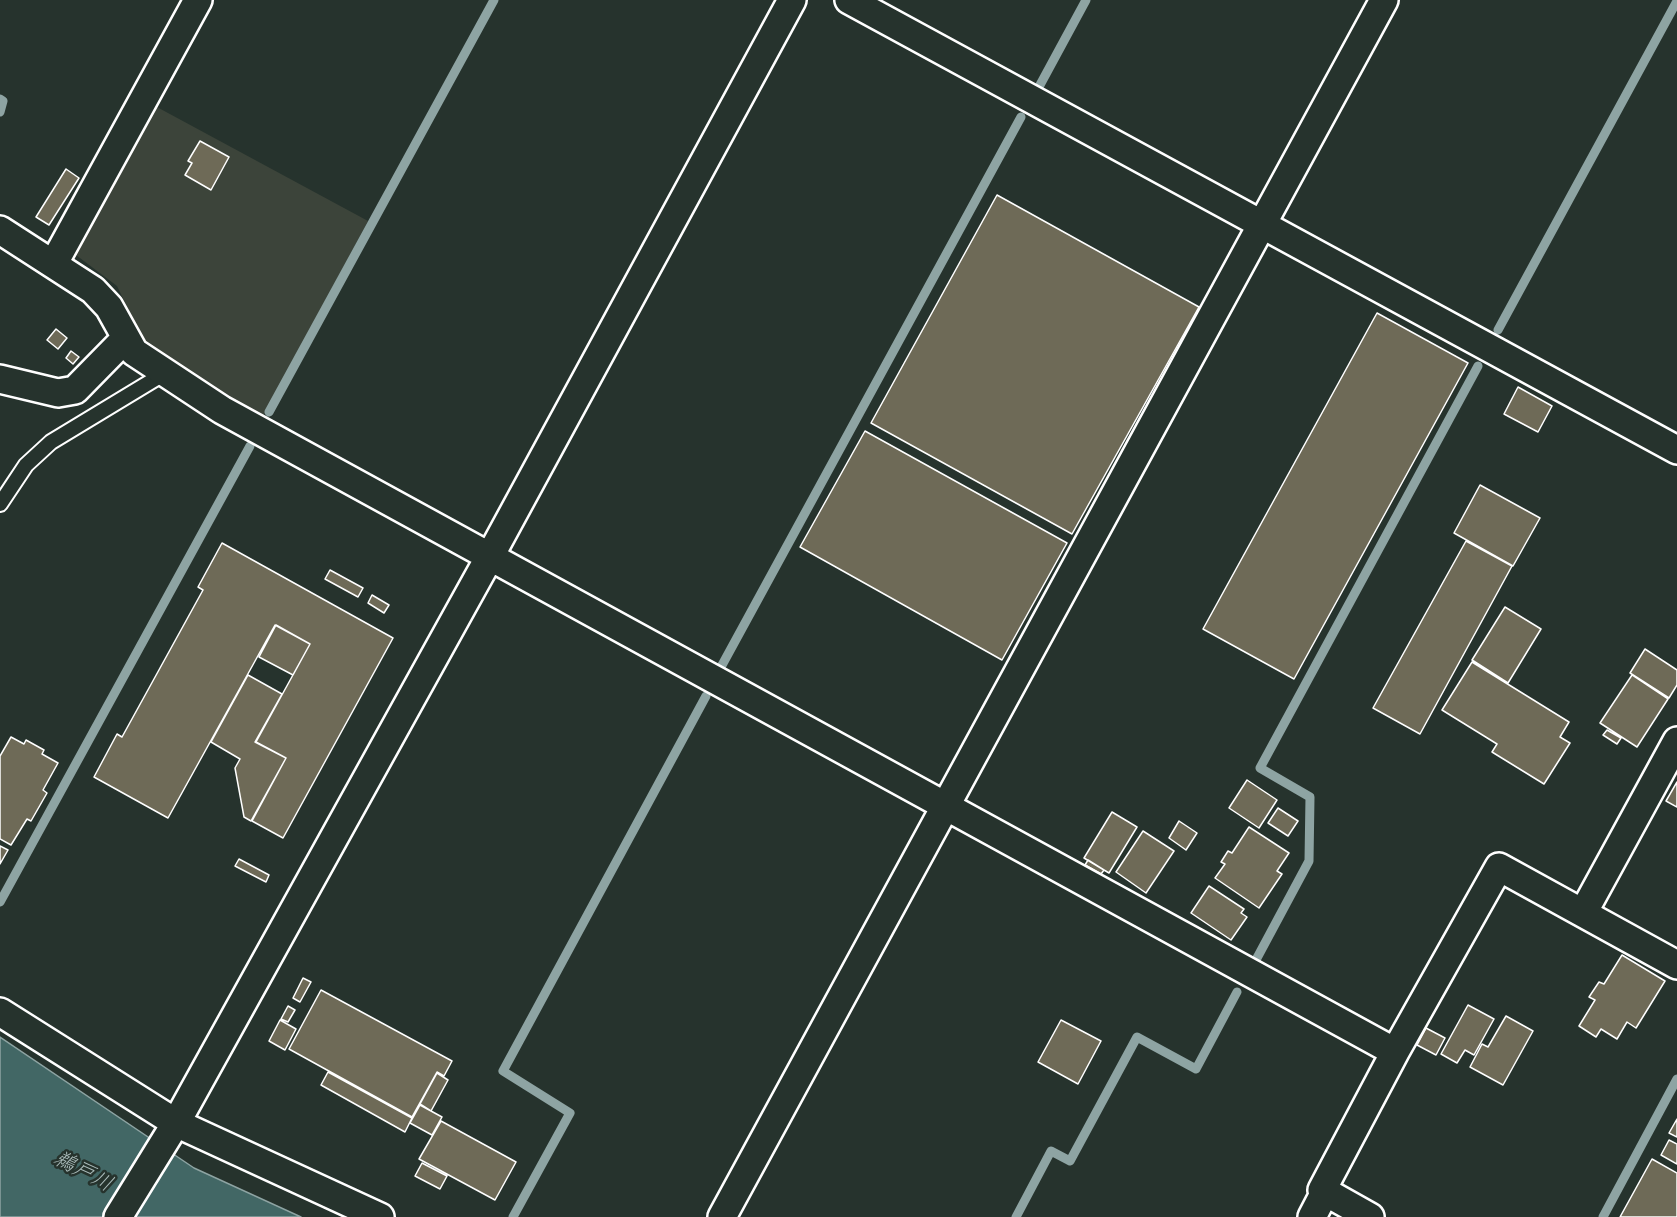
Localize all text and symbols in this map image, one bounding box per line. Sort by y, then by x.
water label: 鵜戸川 [48,1148,116,1200]

